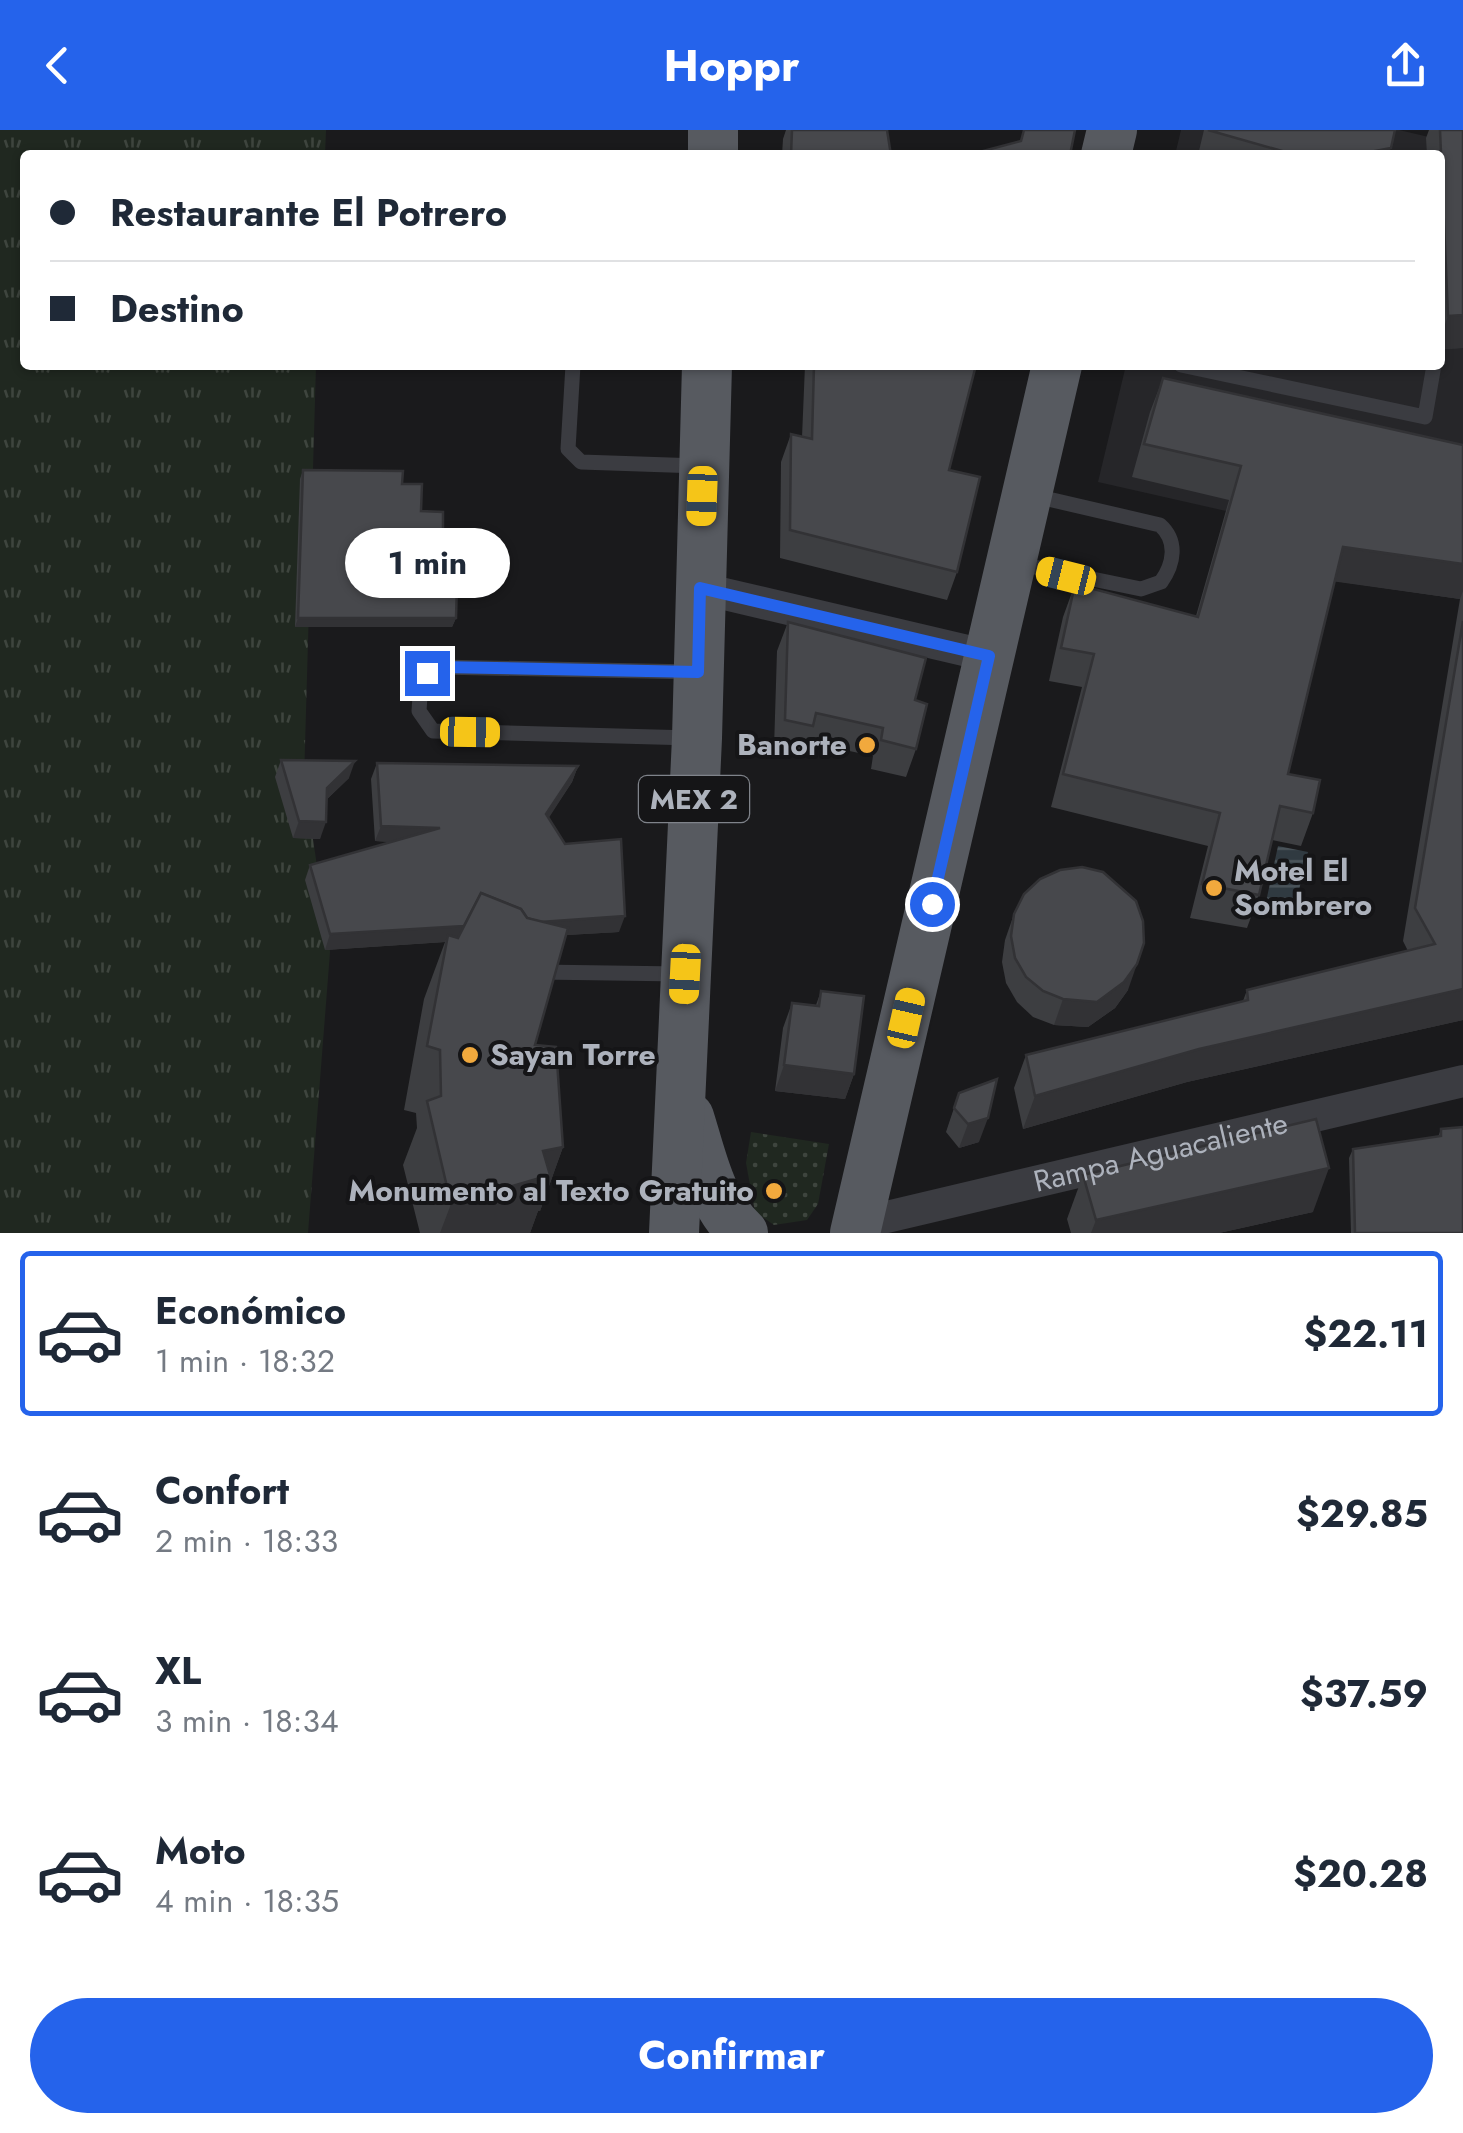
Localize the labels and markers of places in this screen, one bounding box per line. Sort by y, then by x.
place label: Banorte [737,723,847,766]
marker: Banorte [856,734,878,756]
place label: Motel El Sombrero [1234,849,1372,926]
marker: Motel El Sombrero [1203,877,1225,899]
place label: Sayan Torre [490,1033,656,1076]
marker: Sayan Torre [459,1044,481,1066]
place label: Monumento al Texto Gratuito [349,1169,754,1212]
marker: Monumento al Texto Gratuito [763,1180,785,1202]

